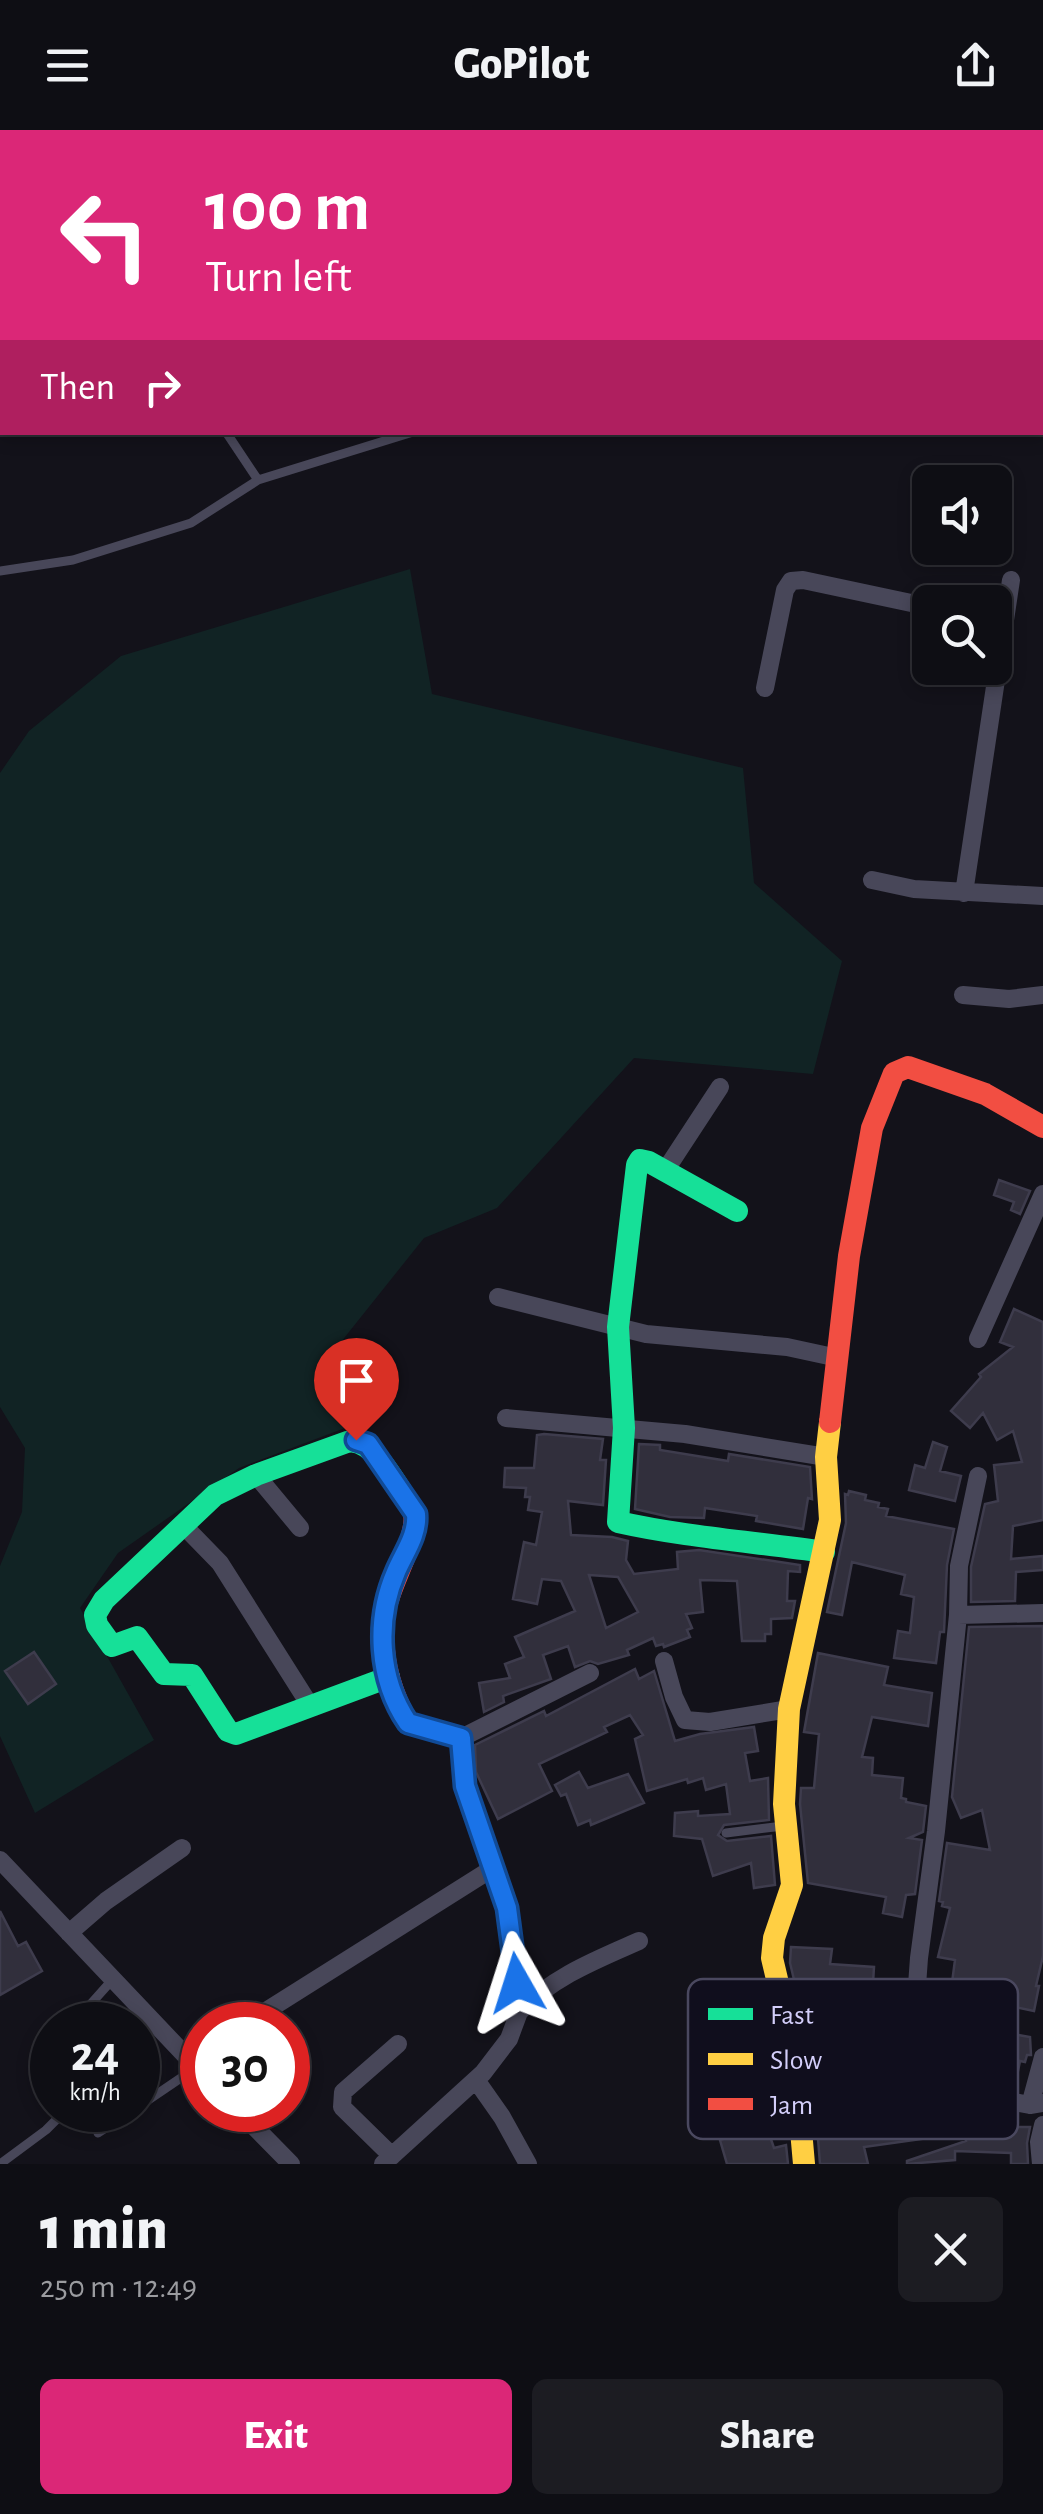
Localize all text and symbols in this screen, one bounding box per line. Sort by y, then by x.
icon: menu [40,38,95,93]
icon: share [948,38,1003,93]
text: GoPilot [454,42,589,87]
icon: left [40,170,170,300]
text: 100 m [205,173,370,243]
text: Turn left [205,255,352,300]
icon: right [135,360,190,415]
text: Then [40,369,115,407]
map controls [912,465,1012,685]
button: sound [912,465,1012,565]
button: search [912,585,1012,685]
pin [314,1338,399,1441]
icon: arrive [329,1353,384,1408]
position arrow [465,1931,569,2035]
legend [688,1979,1018,2139]
speed limit sign: 30 [180,2002,310,2132]
text: Fast [770,2002,814,2030]
text: 24 [71,2030,119,2080]
text: Slow [770,2047,822,2075]
text: km/h [69,2080,121,2105]
text: Jam [770,2092,813,2120]
button: close [898,2197,1003,2302]
text: 1 min [40,2200,168,2260]
text: 250 m · 12:49 [40,2271,197,2303]
button: Exit [40,2379,512,2494]
button: Share [532,2379,1003,2494]

